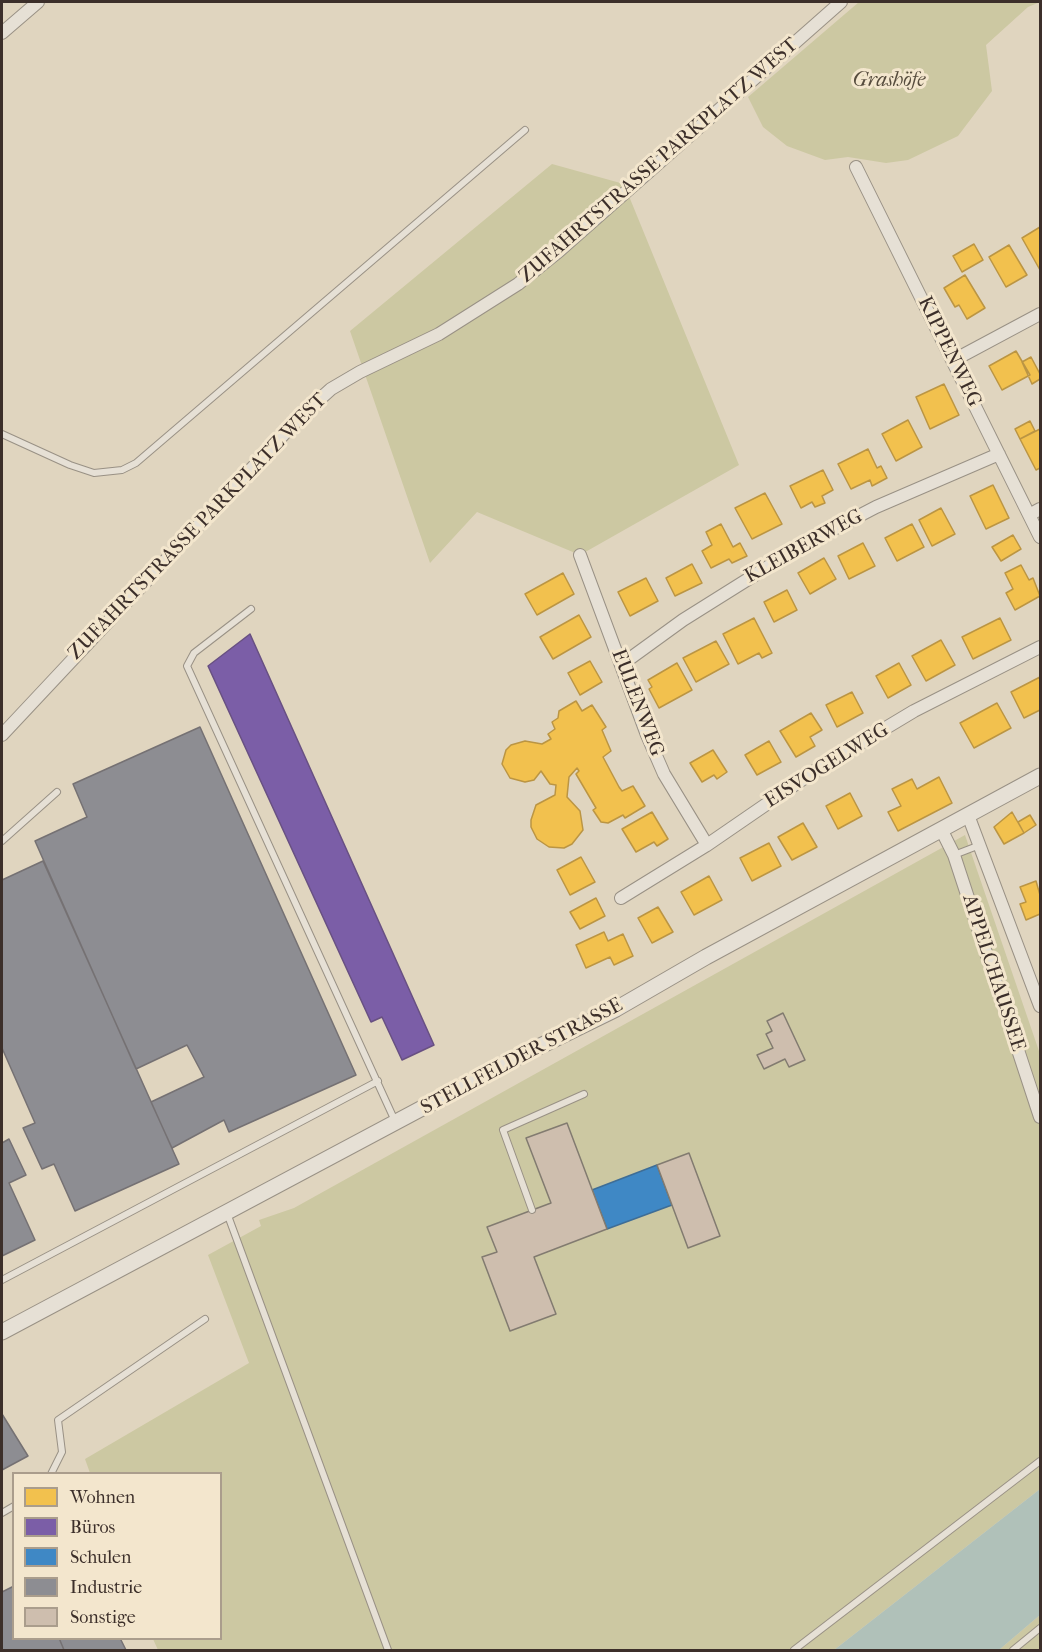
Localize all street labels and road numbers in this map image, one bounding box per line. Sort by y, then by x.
street label: ZUFAHRTSTRASSE PARKPLATZ WEST [515,33,803,289]
street label: KIPPENWEG [912,293,986,411]
street label: ZUFAHRTSTRASSE PARKPLATZ WEST [64,389,332,665]
street label: KLEIBERWEG [741,505,867,589]
street label: EULENWEG [606,646,668,760]
street label: EISVOGELWEG [761,718,893,814]
street label: APPELCHAUSSEE [956,891,1030,1055]
street label: STELLFELDER STRASSE [417,994,627,1120]

